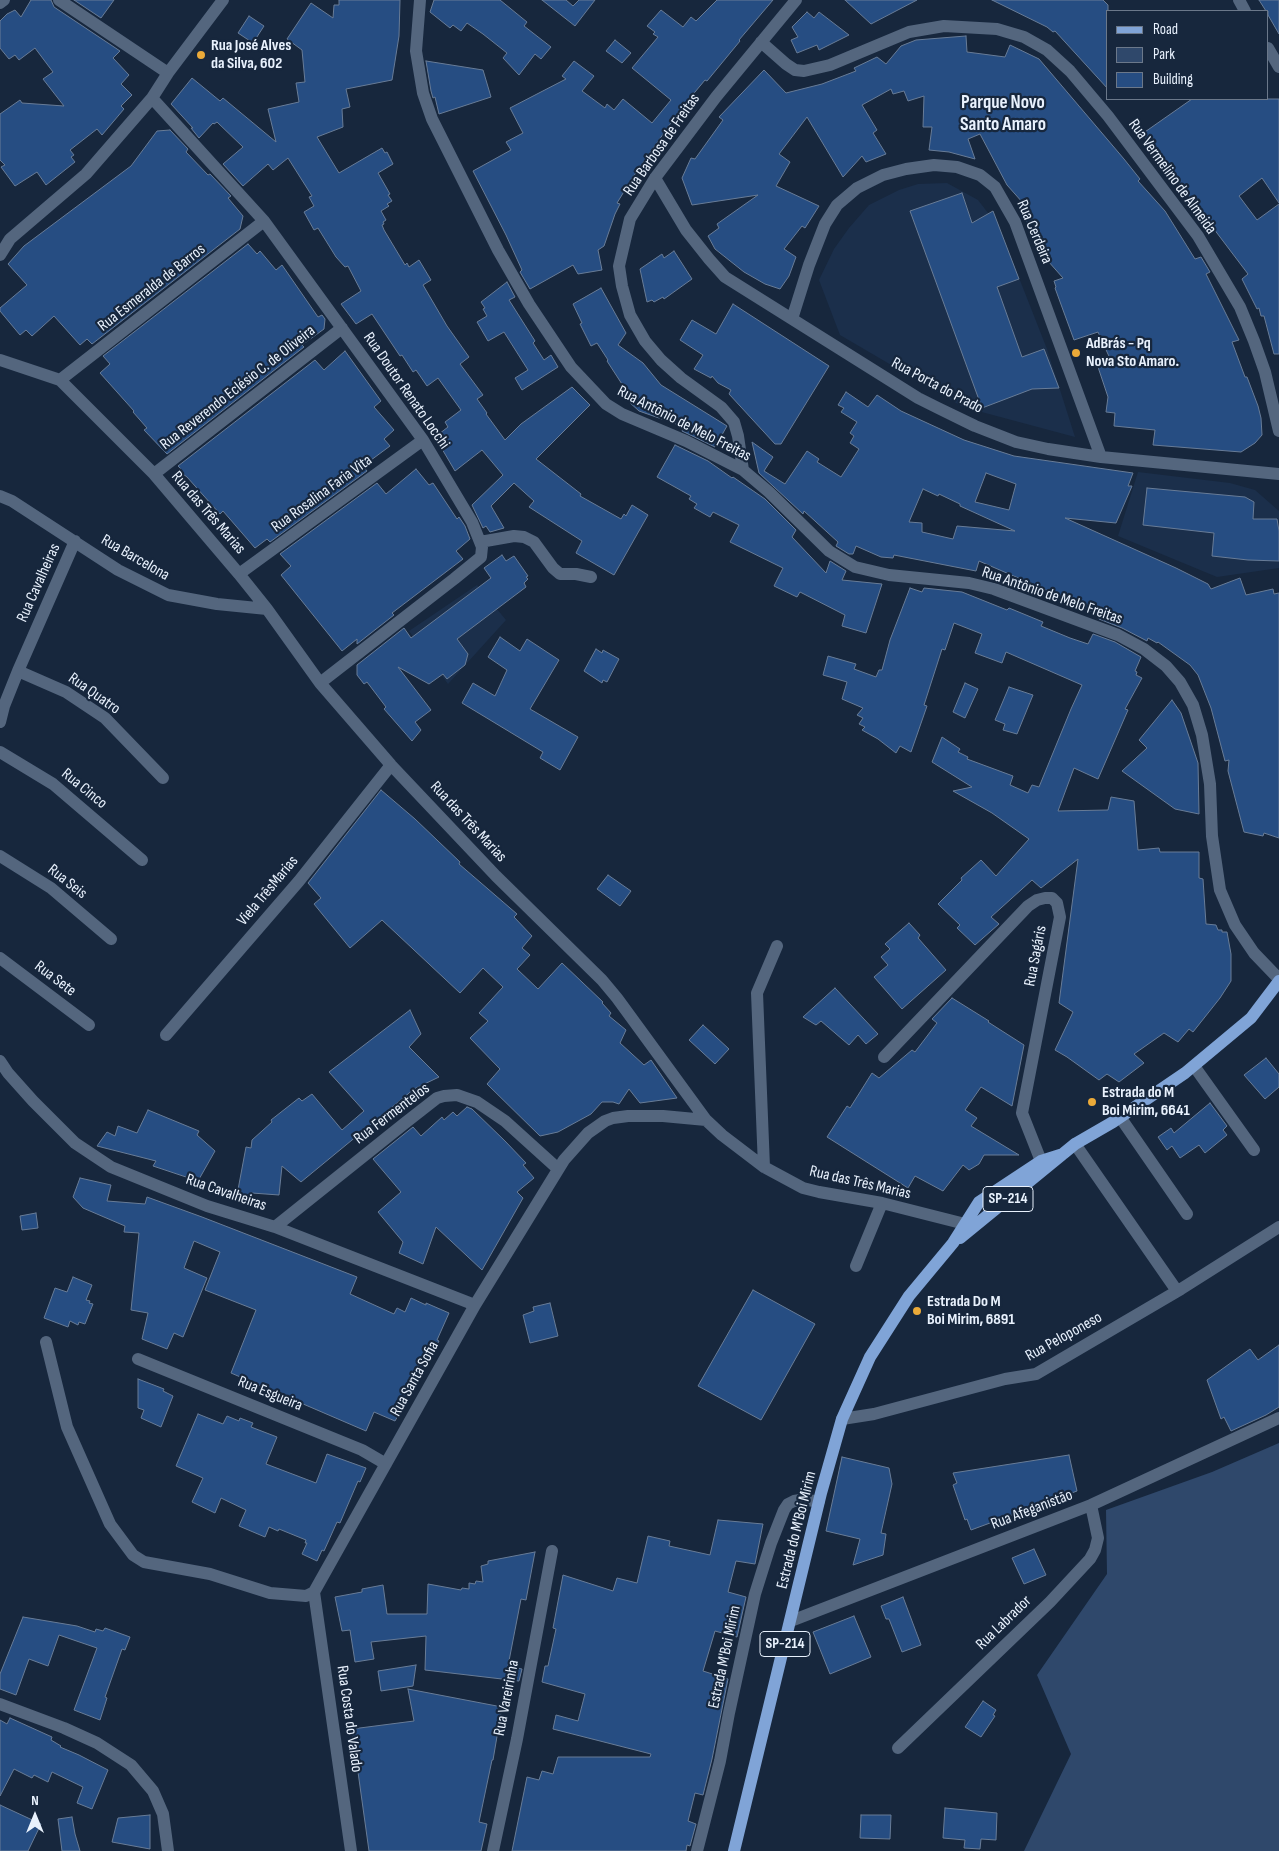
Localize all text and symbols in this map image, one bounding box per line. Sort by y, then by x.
legend [1106,10,1269,100]
text: Road [1153,20,1178,39]
place label: Rua José Alves da Silva, 602 [211,36,291,74]
text: Park [1153,45,1175,64]
marker: Rua José Alves da Silva, 602 [195,49,207,61]
text: Building [1153,70,1193,89]
street label: Rua Barbosa de Freitas [620,90,704,200]
district label: Parque Novo Santo Amaro [960,92,1046,136]
street label: Rua Vermelino de Almeida [1124,116,1220,238]
street label: Rua Cerdeira [1012,197,1056,267]
street label: Rua Esmeralda de Barros [94,240,210,336]
street label: Rua Reverendo Eclésio C. de Oliveira [157,321,319,455]
street label: Rua Doutor Renato Locchi [359,329,453,453]
place label: AdBrás - Pq Nova Sto Amaro. [1086,334,1179,372]
marker: AdBrás - Pq Nova Sto Amaro. [1070,347,1082,359]
street label: Rua Porta do Prado [888,354,986,418]
street label: Rua Antônio de Melo Freitas [614,382,754,466]
street label: Rua Rosalina Faria Vita [268,451,376,537]
street label: Rua das Três Marias [167,468,249,558]
street label: Rua Barcelona [97,531,173,585]
street label: Rua Cavalheiras [13,541,65,625]
street label: Rua Antônio de Melo Freitas [979,563,1125,629]
street label: Rua Quatro [64,669,124,719]
street label: Rua Cinco [57,765,111,813]
street label: Rua das Três Marias [426,778,510,866]
street label: Viela TrêsMarias [233,852,303,930]
street label: Rua Seis [43,861,91,903]
street label: Rua Sagáris [1021,924,1051,988]
street label: Rua Sete [30,957,80,1001]
street label: Rua Fermentelos [350,1079,434,1149]
place label: Estrada do M Boi Mirim, 6641 [1102,1083,1190,1121]
marker: Estrada do M Boi Mirim, 6641 [1086,1096,1098,1108]
street label: Rua das Três Marias [807,1162,913,1204]
street label: Rua Cavalheiras [183,1170,269,1216]
road number: SP-214 [983,1186,1033,1212]
place label: Estrada Do M Boi Mirim, 6891 [927,1292,1015,1330]
marker: Estrada Do M Boi Mirim, 6891 [911,1305,923,1317]
street label: Rua Peloponeso [1022,1308,1106,1366]
street label: Rua Santa Sofia [387,1338,443,1420]
street label: Rua Esgueira [235,1372,305,1416]
street label: Estrada do M'Boi Mirim [773,1469,821,1591]
street label: Rua Afeganistão [988,1486,1076,1534]
street label: Rua Labrador [972,1592,1036,1654]
street label: Estrada M'Boi Mirim [705,1604,745,1710]
road number: SP-214 [760,1632,810,1656]
street label: Rua Vareirinha [490,1658,524,1738]
street label: Rua Costa do Valado [332,1664,366,1774]
north arrow [10,1791,60,1841]
text: N [31,1792,39,1809]

